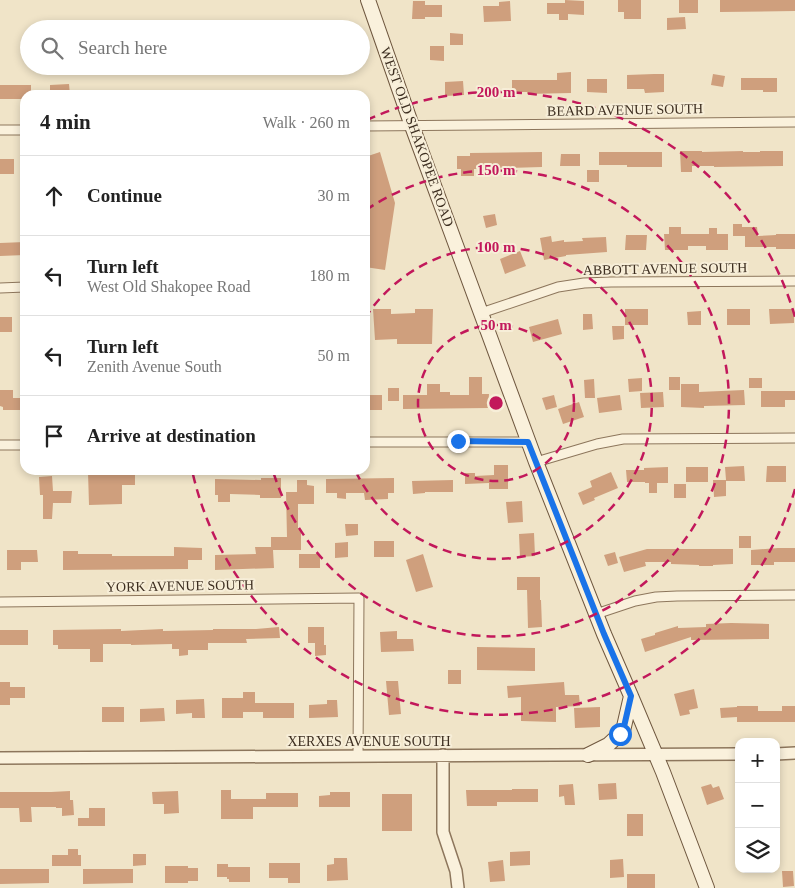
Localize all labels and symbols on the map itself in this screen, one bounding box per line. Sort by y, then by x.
street label: WEST OLD SHAKOPEE ROAD [377,45,457,229]
text: 200 m [477,84,516,100]
street label: BEARD AVENUE SOUTH [547,101,703,119]
text: 150 m [477,162,516,178]
text: 100 m [477,239,516,255]
street label: ABBOTT AVENUE SOUTH [583,260,747,278]
text: 50 m [480,317,512,333]
centre of rings [487,394,505,412]
route end [447,430,470,453]
street label: YORK AVENUE SOUTH [106,577,254,595]
route start [609,723,632,746]
street label: XERXES AVENUE SOUTH [287,734,451,749]

